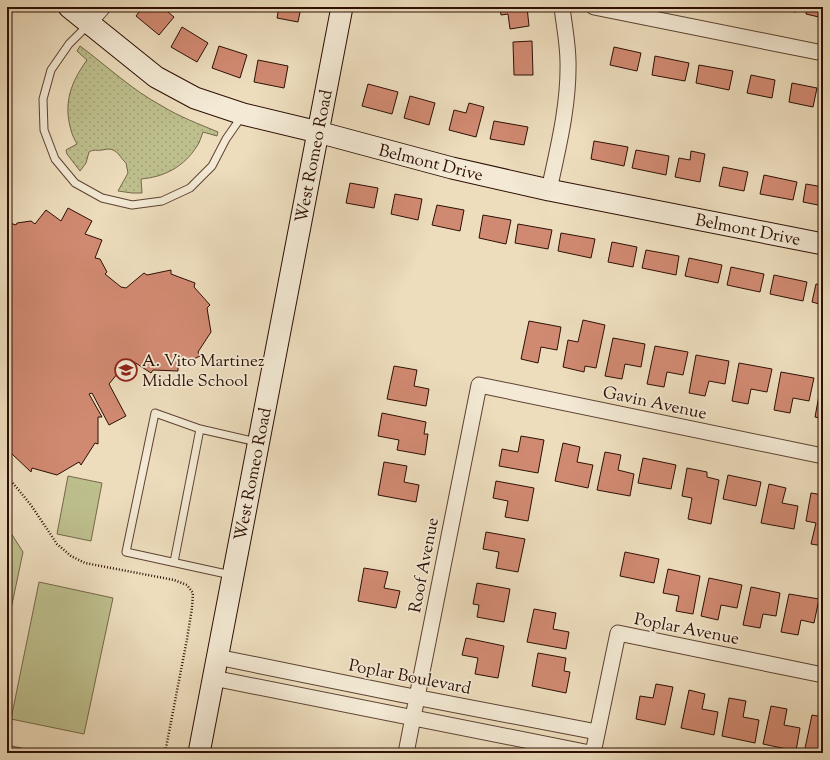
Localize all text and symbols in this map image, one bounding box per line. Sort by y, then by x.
street label: West Romeo Road [290,87,340,225]
street label: Belmont Drive [376,139,485,189]
street label: Belmont Drive [693,209,802,253]
place label: A. Vito Martinez Middle School [142,350,264,394]
school or university icon: A. Vito Martinez Middle School [113,357,139,383]
street label: Gavin Avenue [600,381,709,427]
street label: West Romeo Road [229,405,279,543]
street label: Roof Avenue [404,516,446,615]
street label: Poplar Avenue [632,608,741,652]
street label: Poplar Boulevard [346,654,473,702]

